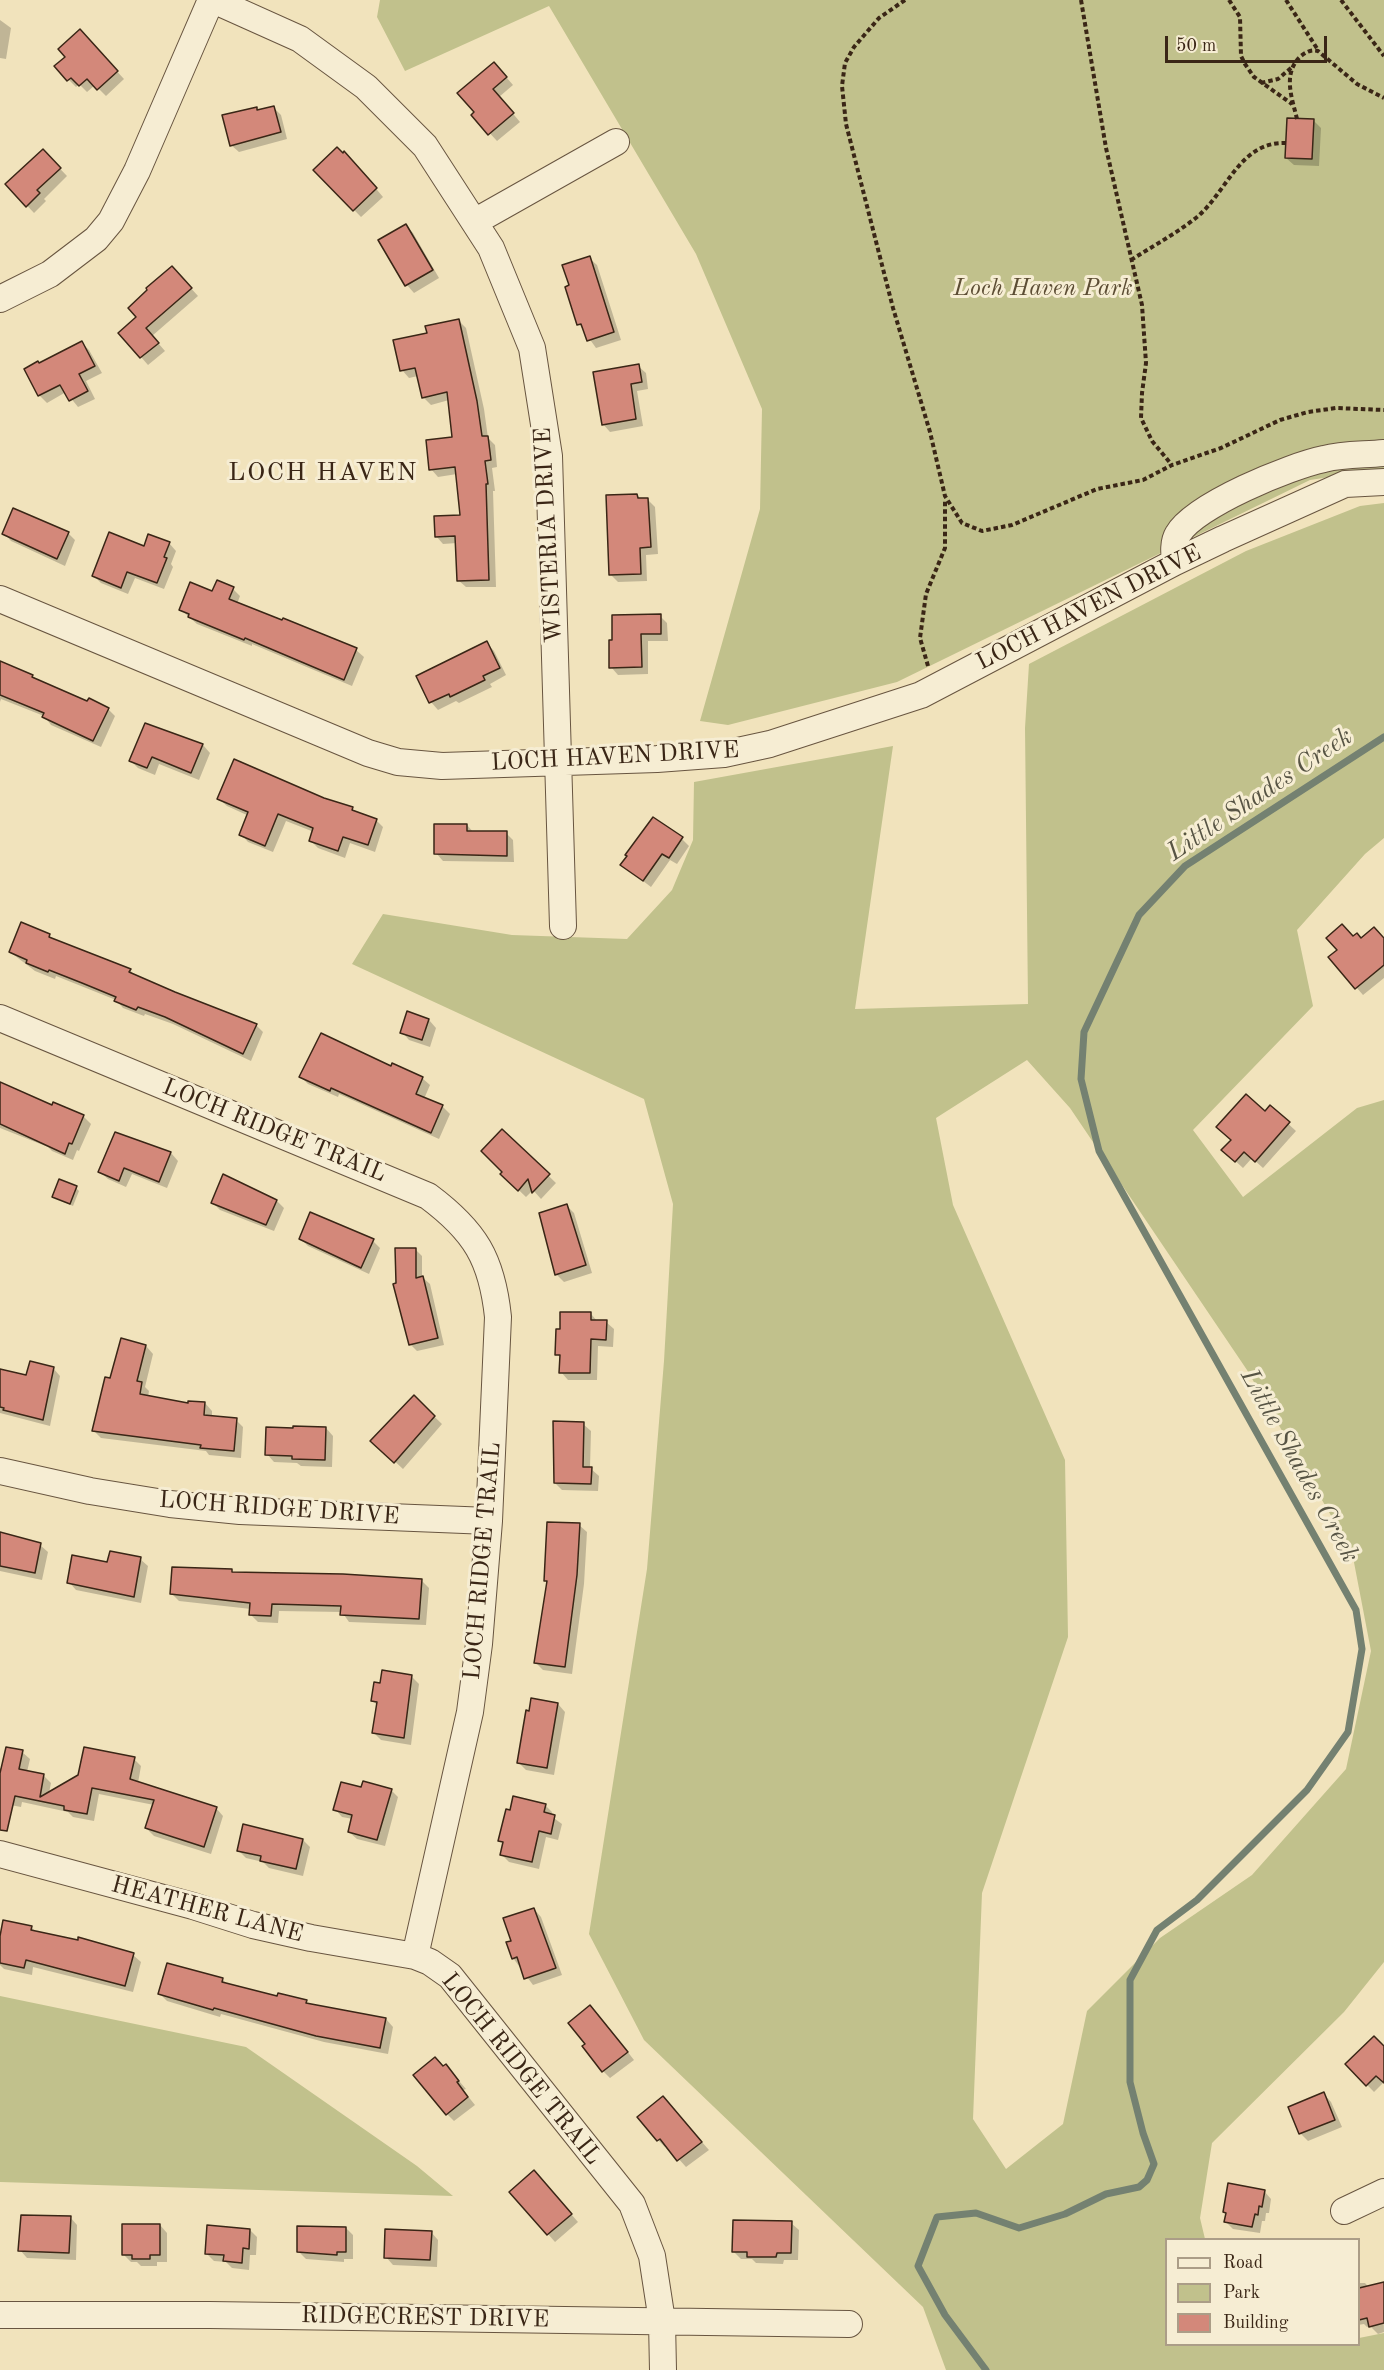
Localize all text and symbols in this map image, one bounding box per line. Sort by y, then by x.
scale bar [1168,24,1330,62]
text: 50 m [1176,37,1216,55]
park label: Loch Haven Park [953,275,1133,303]
street label: WISTERIA DRIVE [529,426,569,644]
district label: LOCH HAVEN [228,457,418,489]
street label: LOCH HAVEN DRIVE [972,539,1206,677]
water label: Little Shades Creek [1161,721,1359,869]
street label: LOCH HAVEN DRIVE [490,736,740,778]
street label: LOCH RIDGE TRAIL [158,1073,390,1189]
water label: Little Shades Creek [1233,1363,1365,1569]
street label: LOCH RIDGE TRAIL [458,1441,508,1681]
street label: LOCH RIDGE DRIVE [158,1486,400,1532]
street label: HEATHER LANE [108,1871,306,1949]
street label: LOCH RIDGE TRAIL [435,1967,607,2171]
legend [1165,2238,1360,2346]
text: Road [1223,2254,1263,2272]
text: Park [1223,2284,1260,2302]
street label: RIDGECREST DRIVE [301,2301,549,2335]
text: Building [1223,2314,1288,2332]

